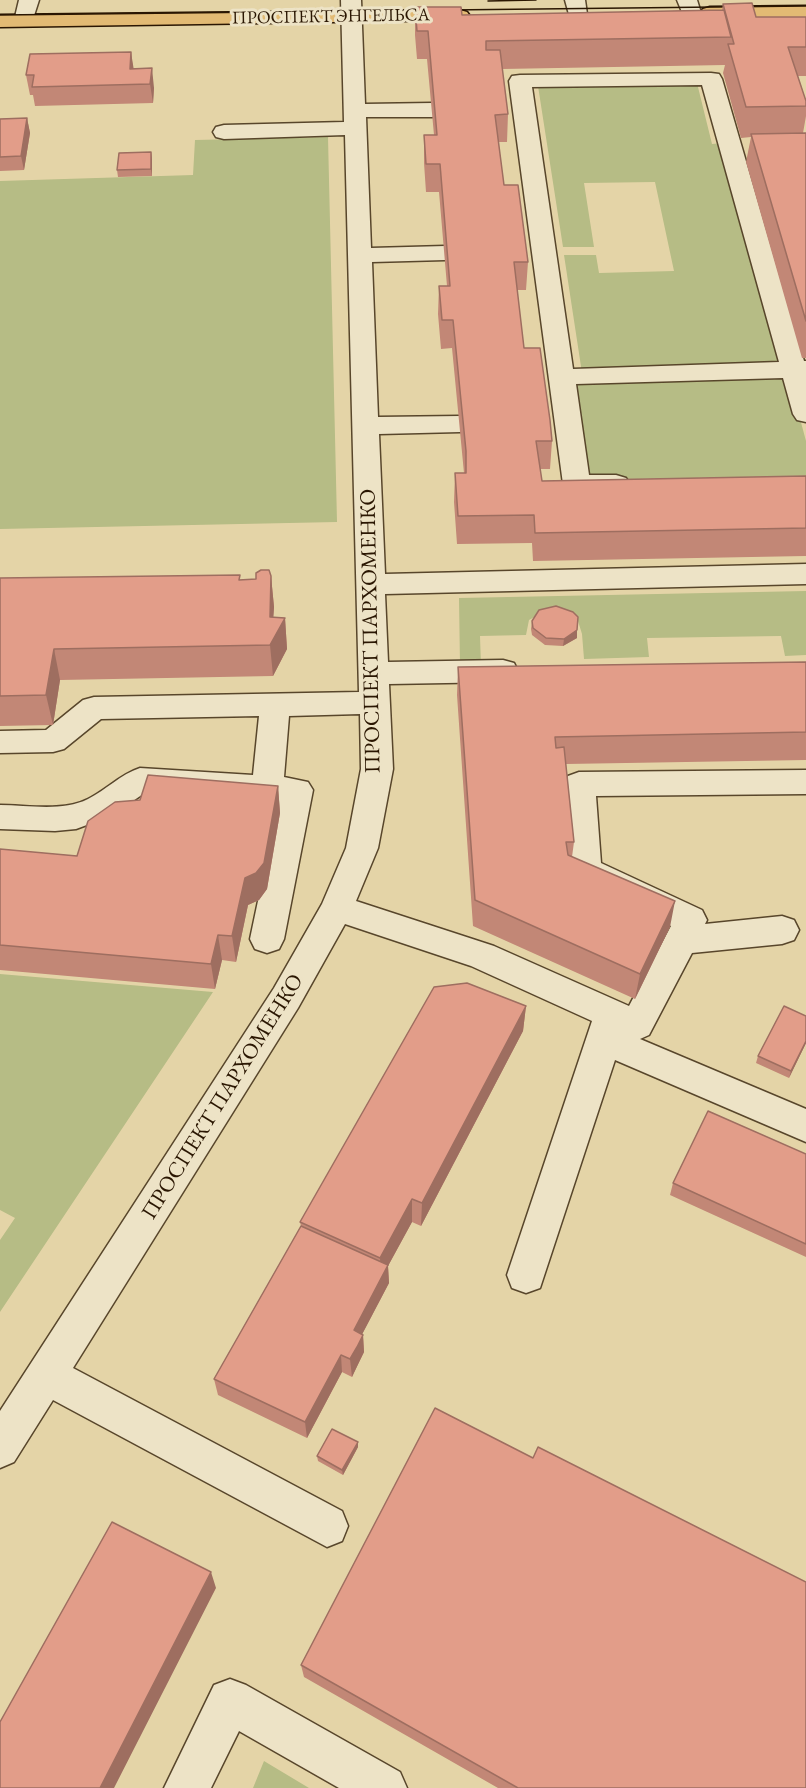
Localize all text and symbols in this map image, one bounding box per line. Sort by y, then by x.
street label: ПРОСПЕКТ ЭНГЕЛЬСА [232,4,430,30]
street label: ПРОСПЕКТ ПАРХОМЕНКО [355,488,387,774]
street label: ПРОСПЕКТ ПАРХОМЕНКО [136,969,310,1225]

